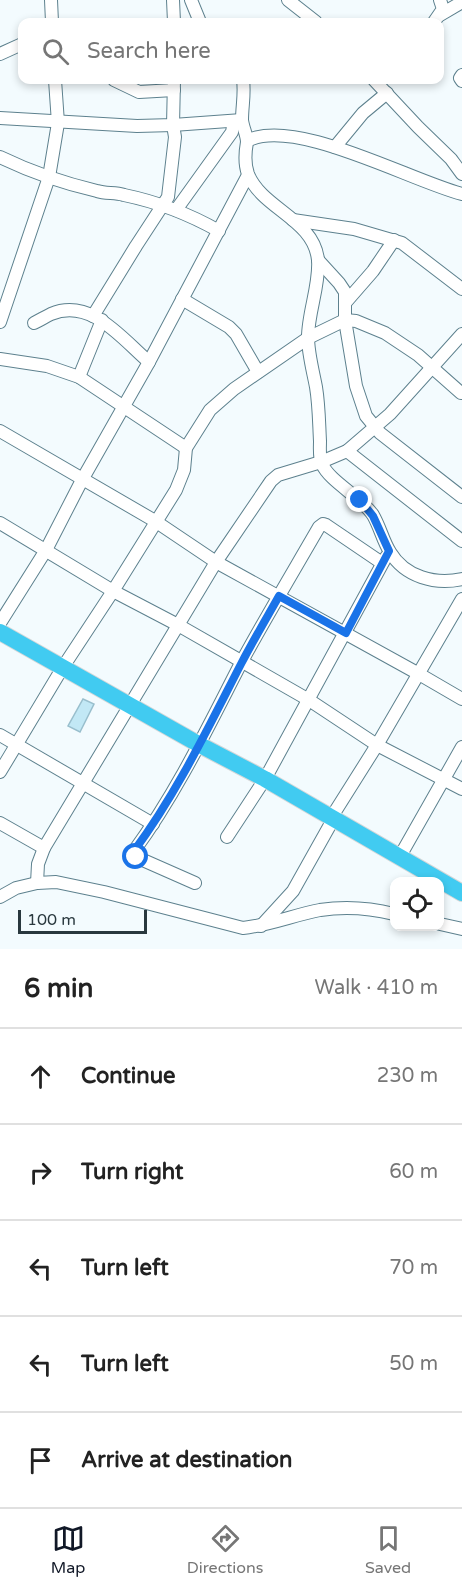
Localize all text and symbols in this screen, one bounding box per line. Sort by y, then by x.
search box [18,18,444,84]
icon: search [39,35,72,68]
text: Search here [87,38,211,64]
route end [346,486,372,512]
route start [122,843,148,869]
map controls [390,877,444,931]
button: locate [390,877,444,931]
scale bar [18,907,147,935]
text: 100 m [27,910,76,930]
text: 6 min [24,973,93,1004]
text: Walk · 410 m [315,976,438,1000]
icon: ahead [24,1060,57,1093]
text: Continue [81,1063,176,1089]
text: 230 m [377,1064,438,1088]
icon: right [24,1156,57,1189]
text: Turn right [81,1159,183,1185]
text: 60 m [389,1160,438,1184]
icon: left [24,1252,57,1285]
text: Turn left [81,1255,169,1281]
text: 70 m [389,1256,438,1280]
icon: left [24,1348,57,1381]
text: Turn left [81,1351,169,1377]
text: 50 m [389,1352,438,1376]
icon: arrive [24,1444,57,1477]
text: Arrive at destination [81,1447,292,1473]
tab: Map [51,1522,85,1578]
tab: Directions [187,1522,263,1578]
tab: Saved [365,1522,411,1578]

